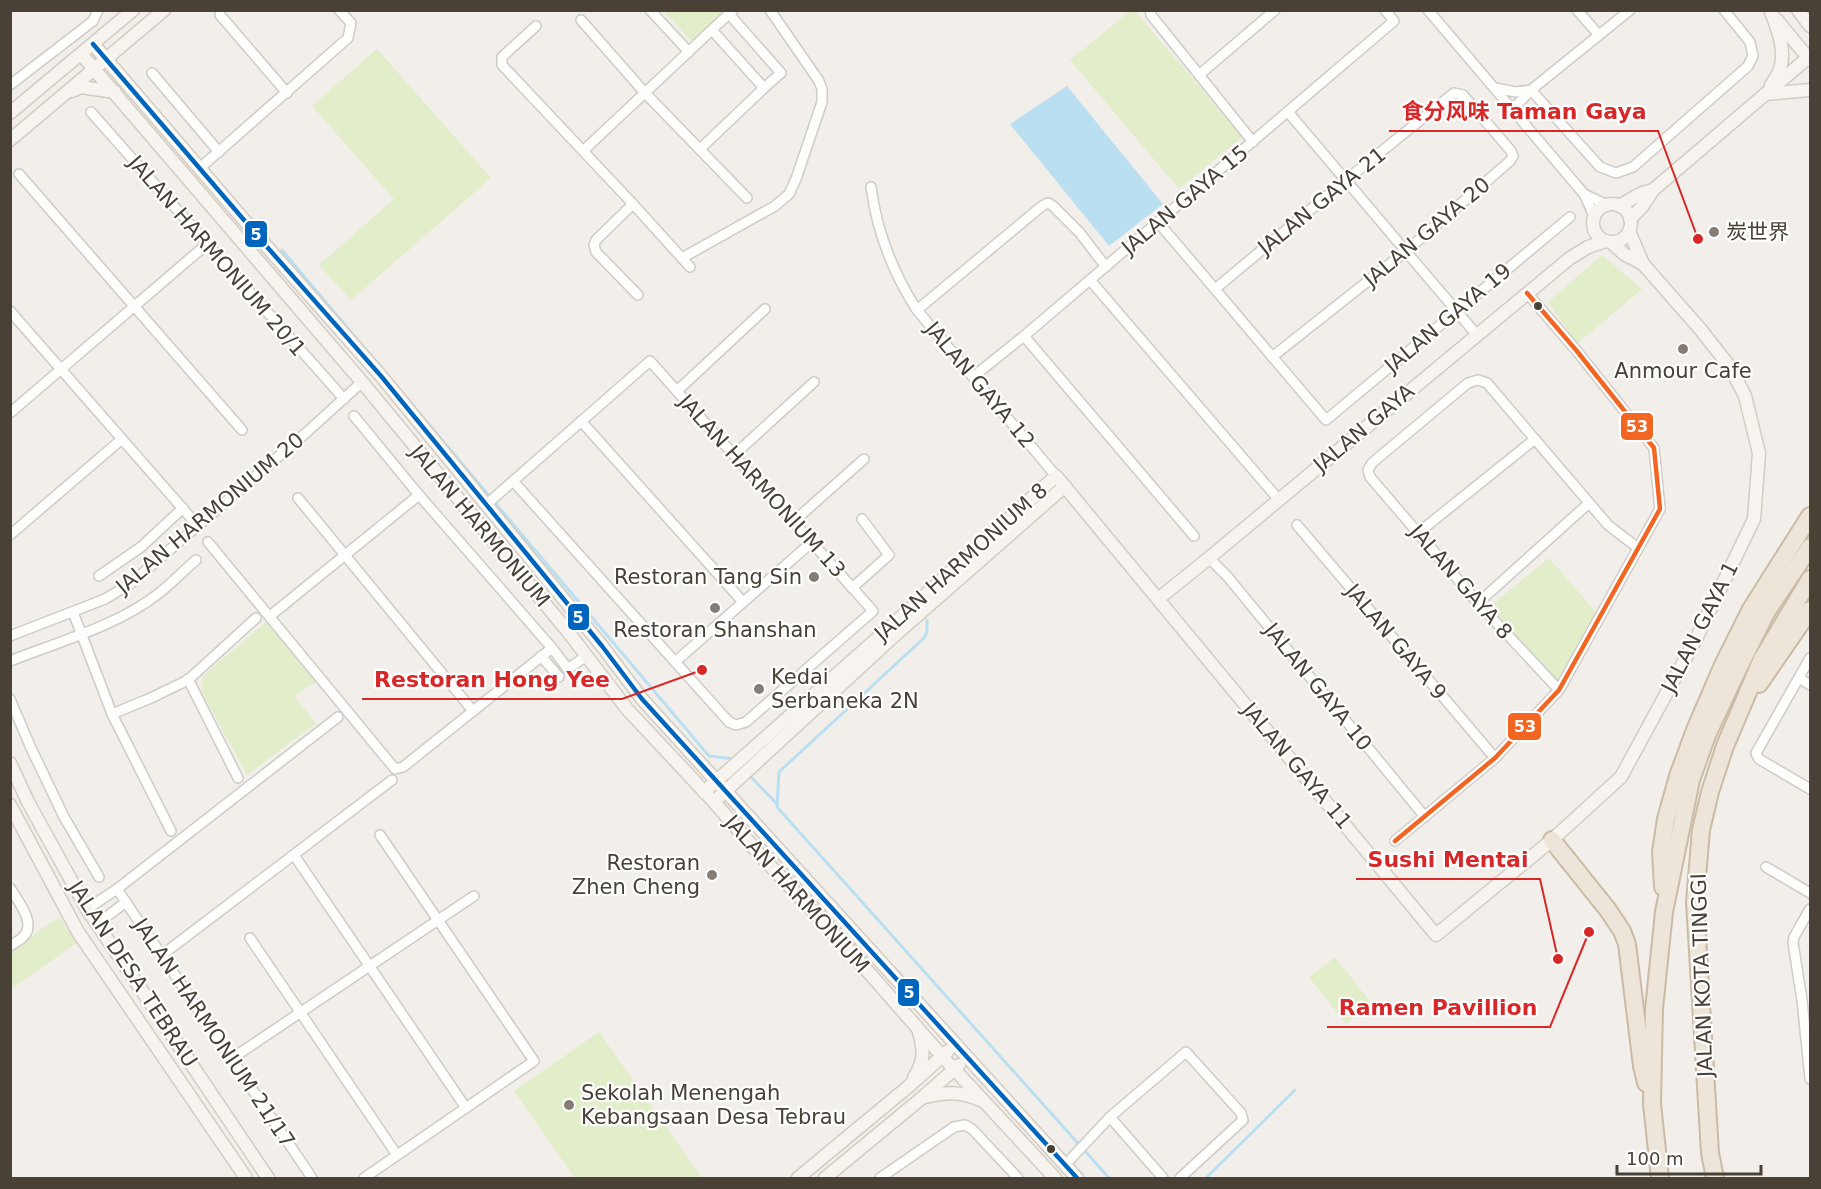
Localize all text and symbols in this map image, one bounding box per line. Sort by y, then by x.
callout: 食分风味 Taman Gaya [1389,91,1658,131]
text: 食分风味 Taman Gaya [1401,99,1647,124]
street label: JALAN GAYA 15 [1116,140,1253,261]
street label: JALAN GAYA 21 [1252,142,1391,261]
street label: JALAN HARMONIUM 20/1 [122,149,311,361]
street label: JALAN GAYA 20 [1358,172,1495,293]
line badge: 5 [244,220,268,248]
place label: 炭世界 [1726,220,1789,244]
text: 5 [250,225,262,244]
marker: 炭世界 [1707,225,1721,239]
street label: JALAN GAYA 19 [1379,258,1516,379]
unlabelled marker [1532,300,1544,312]
street label: JALAN GAYA 12 [919,316,1040,453]
marker: Anmour Cafe [1676,342,1690,356]
place label: Anmour Cafe [1614,359,1752,383]
street label: JALAN GAYA [1307,379,1420,478]
street label: JALAN HARMONIUM 13 [672,388,850,582]
line badge: 53 [1620,412,1654,441]
text: 53 [1626,417,1648,436]
street label: JALAN HARMONIUM 20 [110,428,309,600]
street label: JALAN HARMONIUM [404,439,555,612]
street label: JALAN HARMONIUM 8 [868,478,1052,647]
street label: JALAN GAYA 8 [1403,518,1517,644]
street label: JALAN GAYA 1 [1656,558,1743,698]
place label: Restoran Tang Sin [614,565,802,589]
marker: Restoran Tang Sin [807,570,821,584]
street label: JALAN GAYA 9 [1339,578,1451,705]
marker: Restoran Shanshan [708,601,722,615]
line badge: 5 [567,603,590,631]
text: 5 [572,608,584,627]
street label: JALAN GAYA 10 [1258,617,1377,756]
place label: Restoran Shanshan [613,618,817,642]
callout: Restoran Hong Yee [362,659,622,699]
place label: Kedai Serbaneka 2N [771,665,919,713]
text: Restoran Hong Yee [374,667,610,692]
marker: Kedai Serbaneka 2N [752,682,766,696]
street label: JALAN GAYA 11 [1236,697,1357,834]
line badge: 53 [1507,712,1542,741]
text: 53 [1514,717,1536,736]
street label: JALAN HARMONIUM [719,809,874,978]
callout: Sushi Mentai [1356,839,1540,879]
text: Sushi Mentai [1368,847,1528,872]
place label: Restoran Zhen Cheng [572,851,700,899]
marker: Restoran Zhen Cheng [705,868,719,882]
street label: JALAN KOTA TINGGI [1686,873,1718,1079]
street label: JALAN DESA TEBRAU [63,875,202,1072]
street label: JALAN HARMONIUM 21/17 [127,912,300,1152]
line badge: 5 [897,978,920,1007]
text: 5 [903,983,915,1002]
callout: Ramen Pavillion [1327,987,1550,1027]
text: Ramen Pavillion [1339,995,1537,1020]
place label: Sekolah Menengah Kebangsaan Desa Tebrau [581,1081,846,1129]
marker: Sekolah Menengah Kebangsaan Desa Tebrau [562,1098,576,1112]
scale bar [1617,1138,1761,1176]
unlabelled marker [1045,1143,1057,1155]
text: 100 m [1626,1148,1684,1169]

